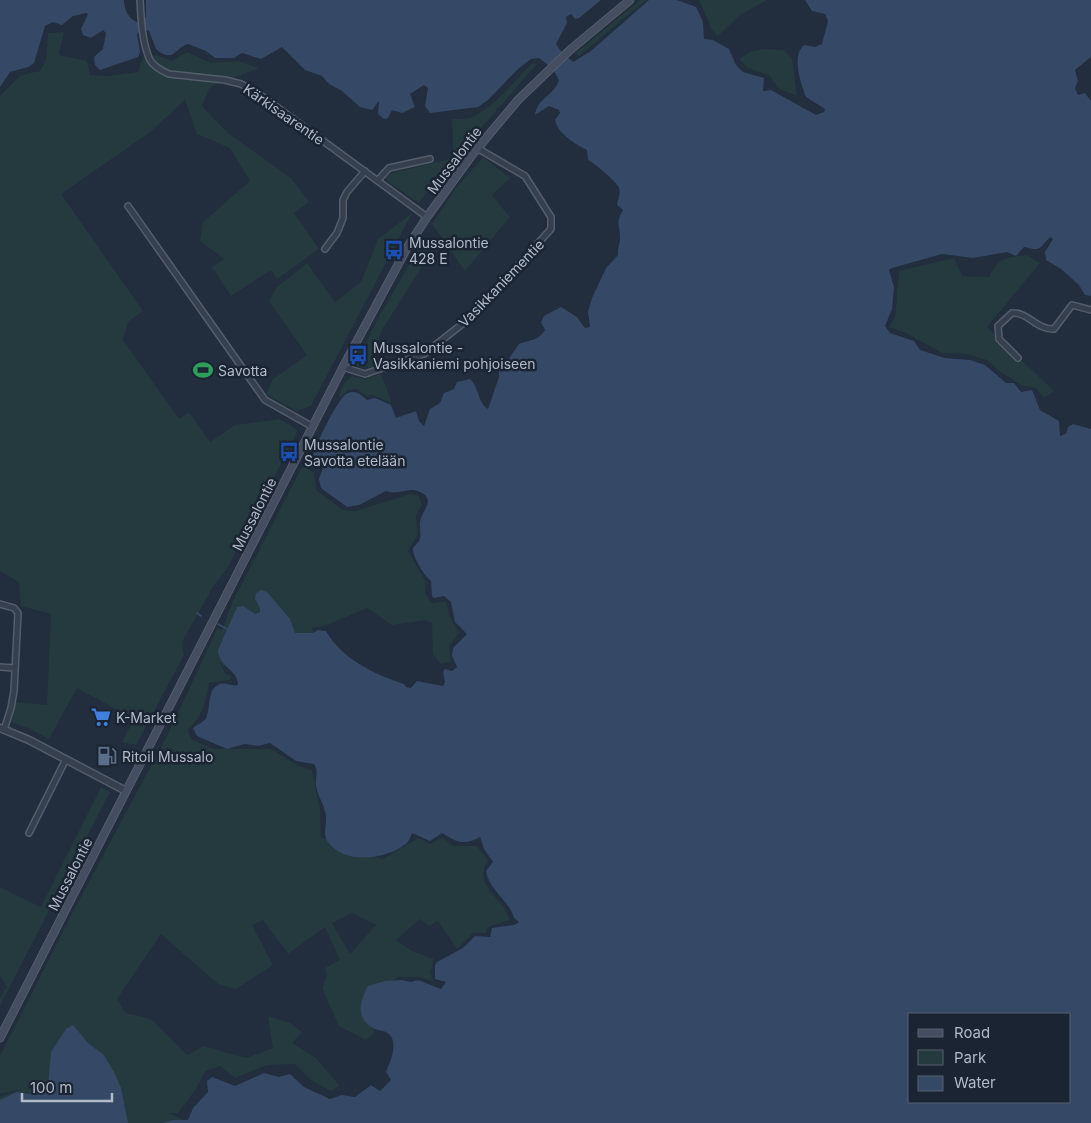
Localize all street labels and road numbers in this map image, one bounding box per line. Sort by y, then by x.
street label: Kärkisaarentie [240,80,328,148]
street label: Mussalontie [423,123,485,197]
street label: Vasikkaniementie [455,236,547,330]
street label: Mussalontie [228,475,280,553]
street label: Mussalontie [44,835,96,913]

